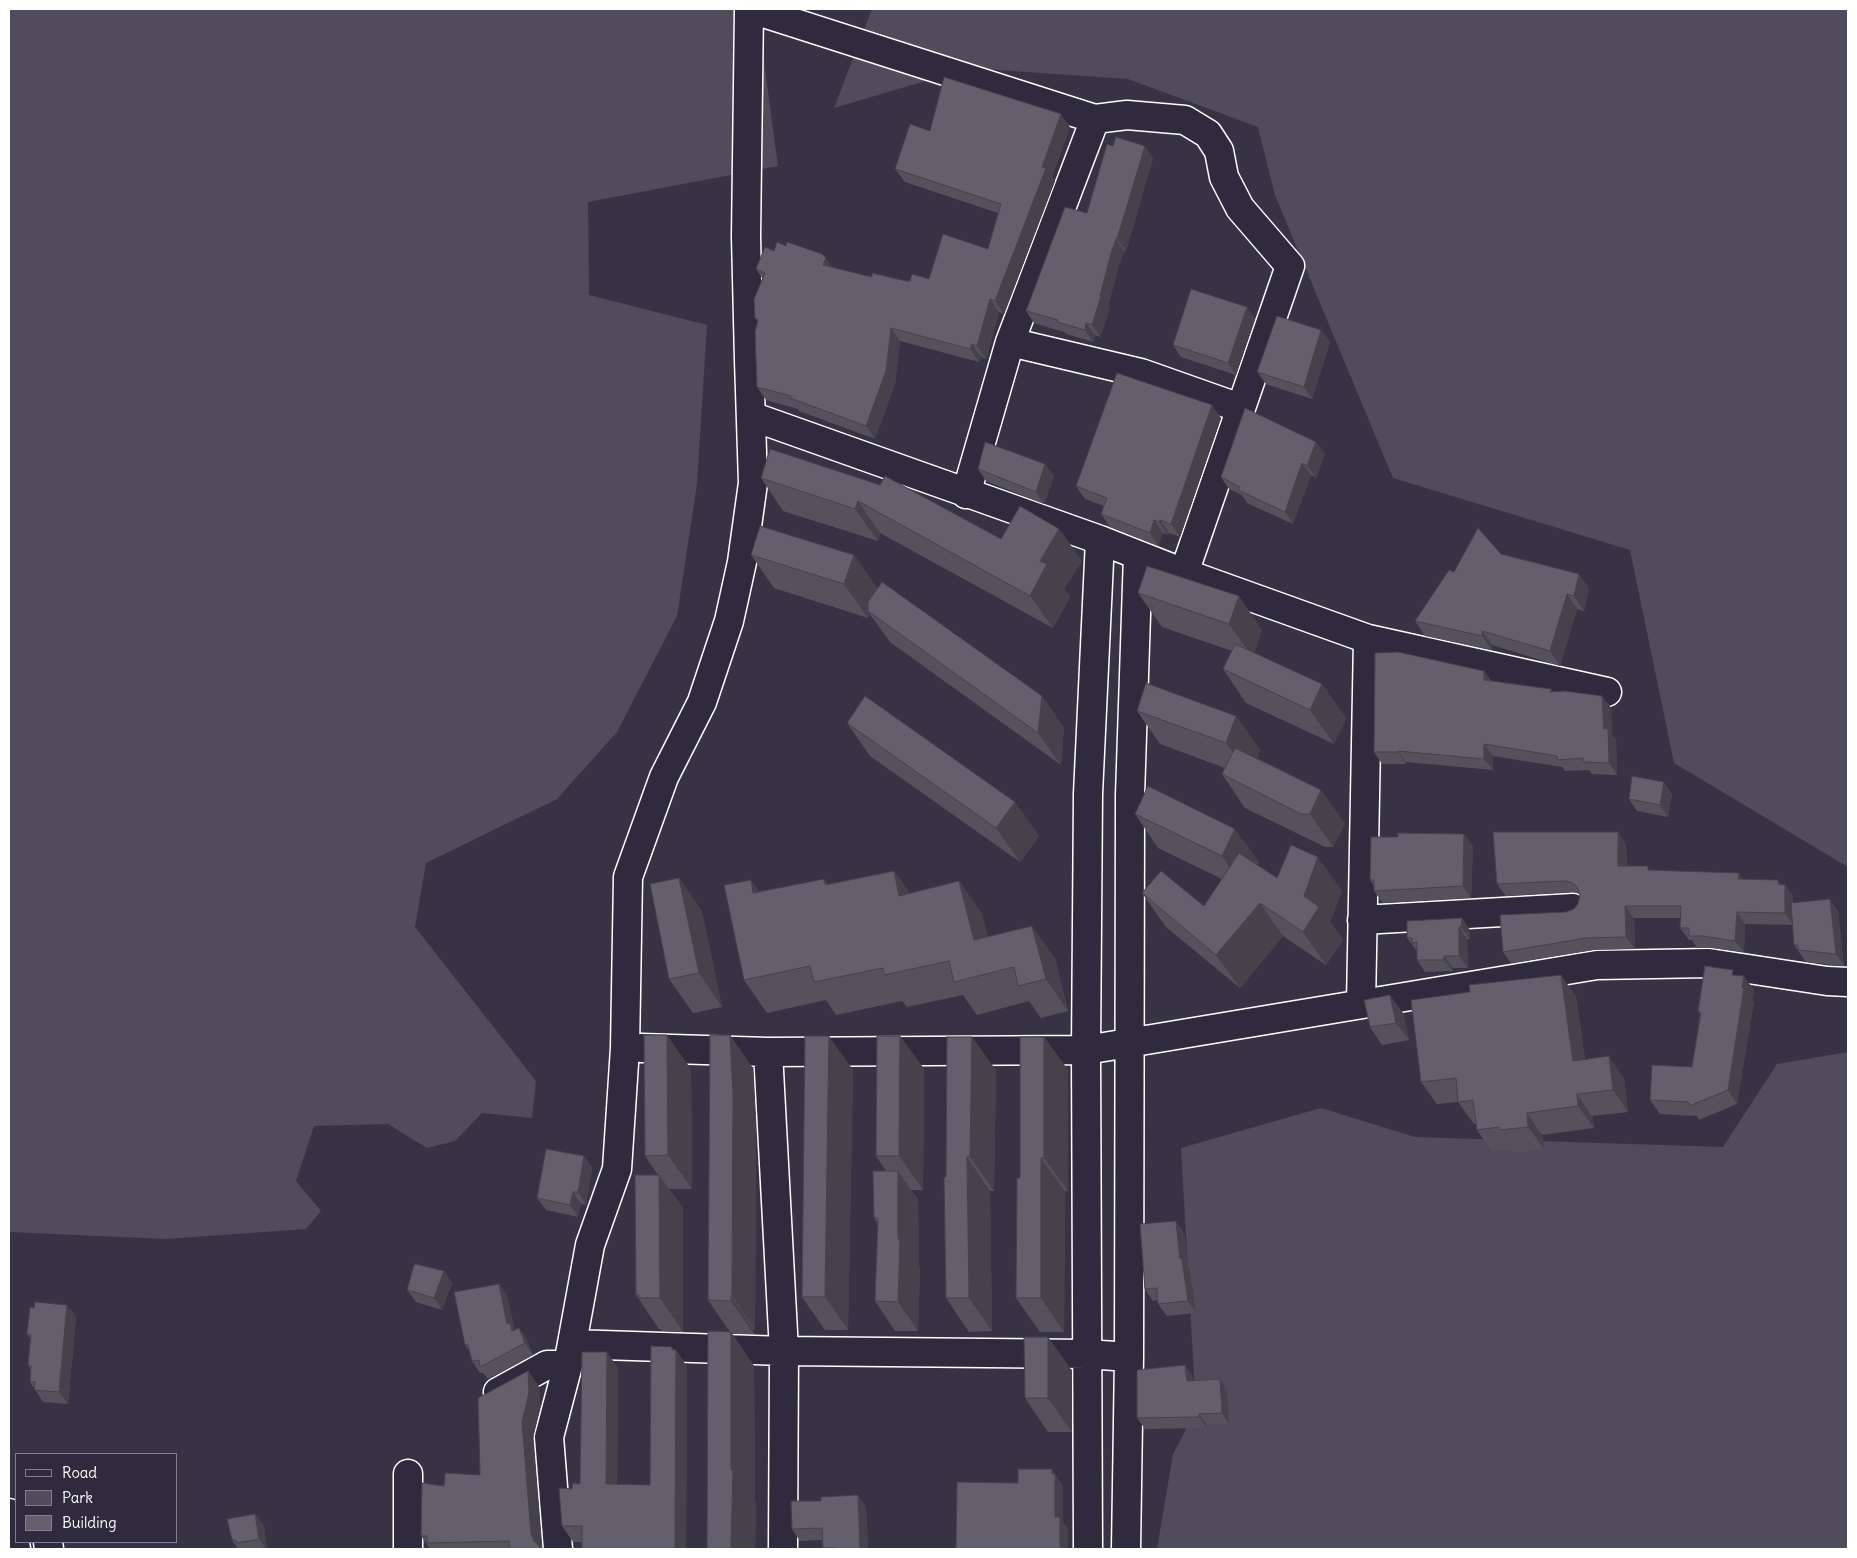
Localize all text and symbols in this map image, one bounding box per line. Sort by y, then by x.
legend [15,1453,178,1543]
text: Road [62,1463,97,1482]
text: Park [62,1488,93,1507]
text: Building [62,1513,117,1532]

